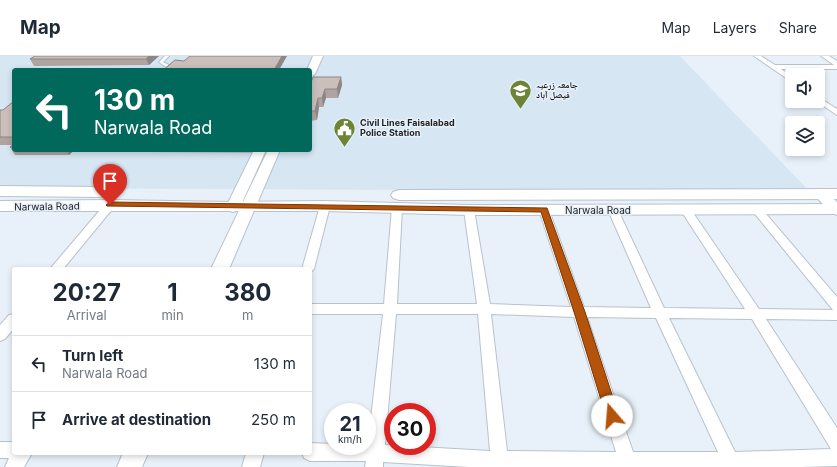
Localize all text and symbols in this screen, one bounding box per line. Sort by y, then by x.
text: Map [20,16,61,39]
text: Map [662,19,691,36]
text: Layers [713,19,757,36]
text: Share [779,19,817,36]
map controls [785,68,825,156]
button: sound [785,68,825,108]
school or university icon: جامعہ زرعیہ فیصل آباد [508,77,534,110]
place label: جامعہ زرعیہ فیصل آباد [536,79,578,101]
text: 130 m [94,83,175,117]
icon: left [28,84,80,136]
public building icon: Civil Lines Faisalabad Police Station [331,115,357,148]
button: layers [785,116,825,156]
text: Narwala Road [94,117,212,138]
place label: Civil Lines Faisalabad Police Station [360,117,455,138]
pin [93,164,127,205]
icon: arrive [99,170,121,192]
street label: Narwala Road [14,199,80,213]
street label: Narwala Road [565,204,631,216]
text: 20:27 [53,278,121,307]
text: 1 [167,278,178,307]
text: 380 [224,278,271,307]
text: Arrival [67,307,107,323]
text: min [161,307,184,323]
text: m [242,307,254,323]
text: Turn left [62,346,123,365]
icon: left [28,353,50,375]
text: 130 m [254,354,296,373]
text: Narwala Road [62,365,148,381]
position arrow [591,395,633,437]
speed limit sign: 30 [384,403,436,455]
icon: arrive [28,409,50,431]
text: Arrive at destination [62,410,211,429]
text: 250 m [251,410,296,429]
text: 21 [339,412,361,436]
text: km/h [338,433,362,445]

